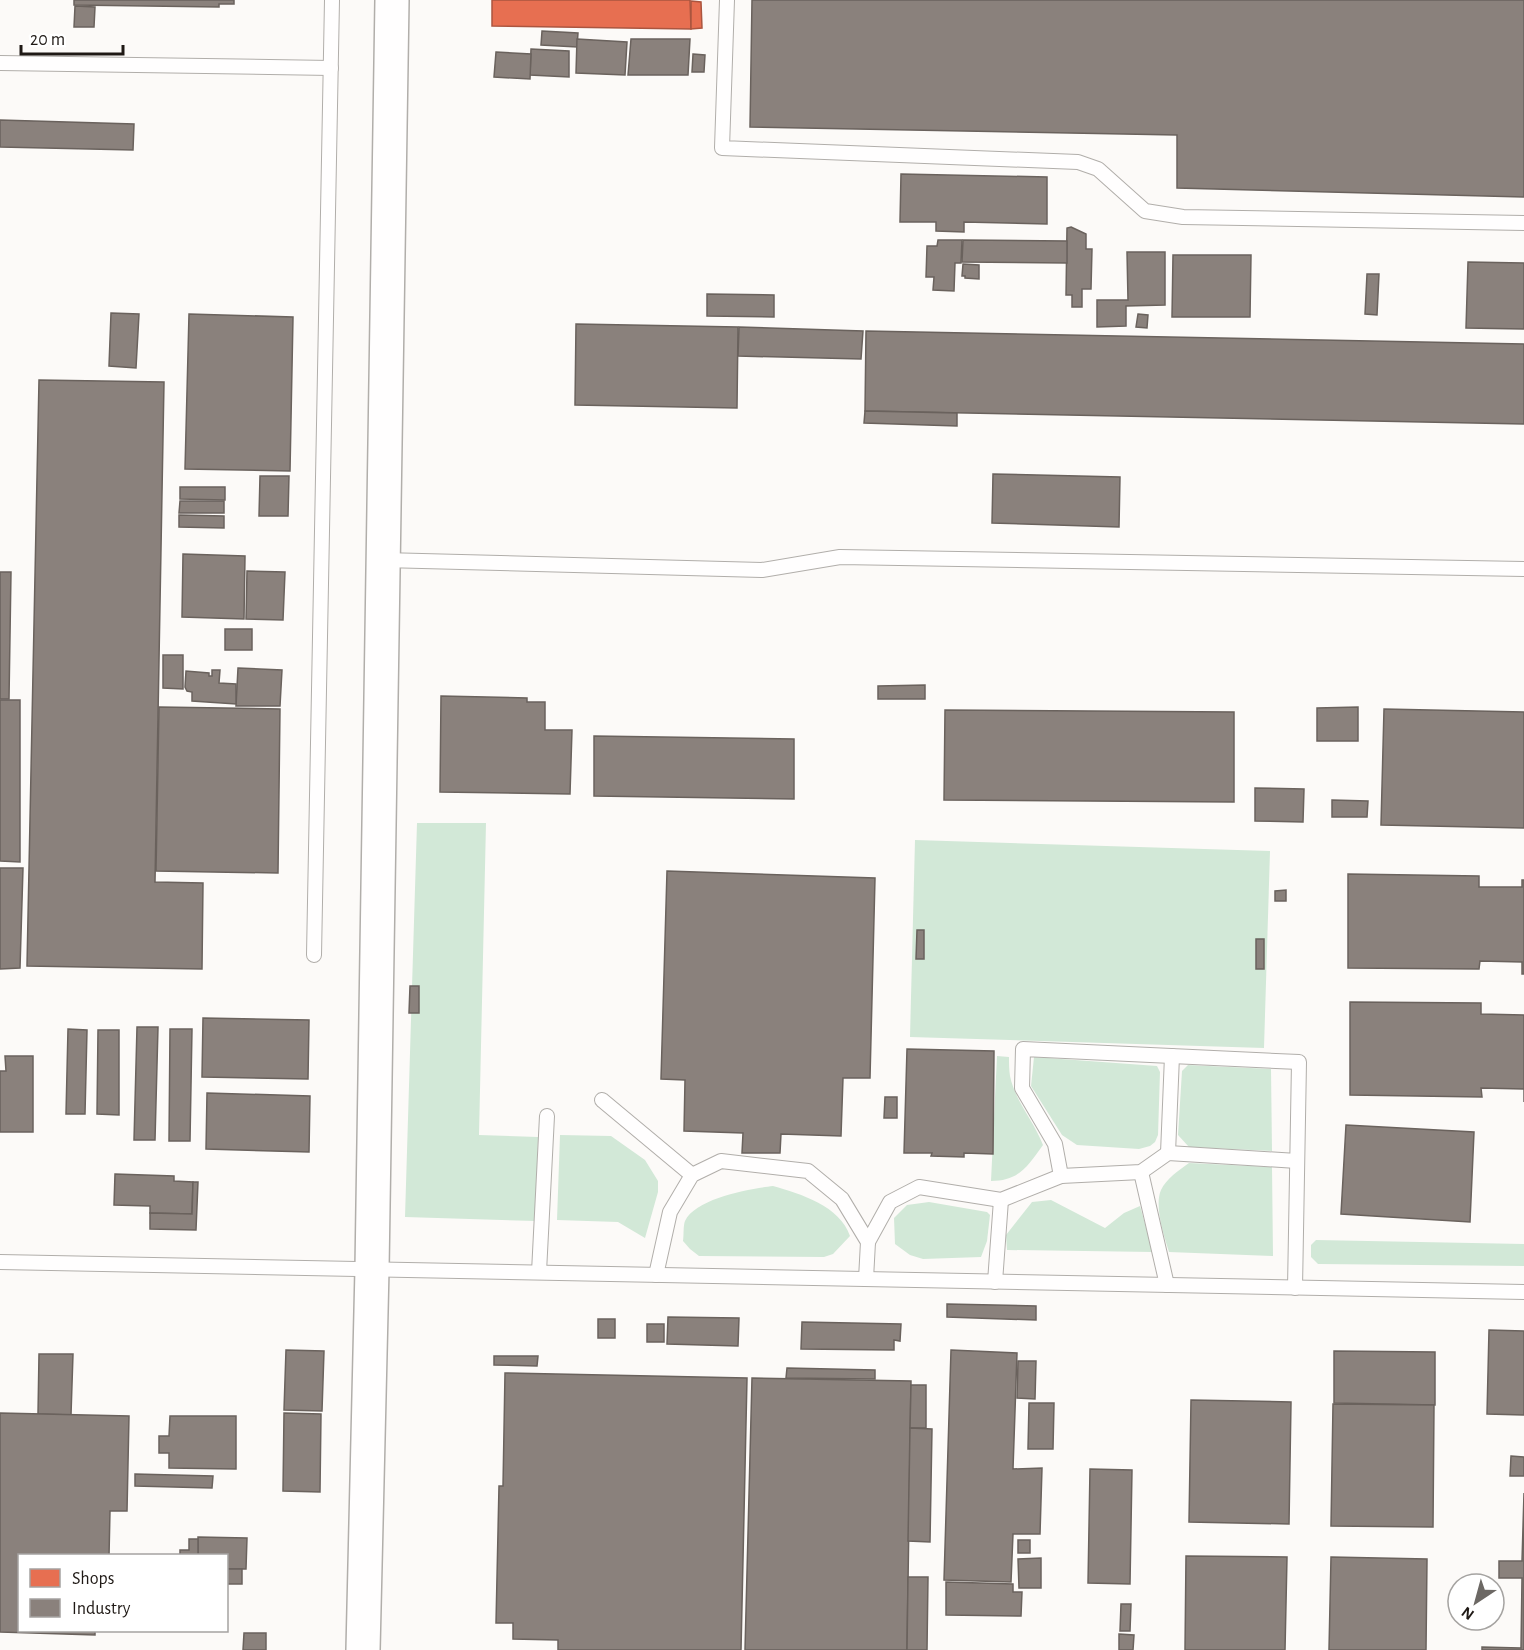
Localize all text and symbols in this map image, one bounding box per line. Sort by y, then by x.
scale bar [21,18,123,56]
text: 20 m [30,31,65,49]
legend [18,1554,228,1632]
text: Shops [72,1570,114,1588]
north arrow [1446,1572,1506,1632]
text: Industry [72,1600,131,1618]
text: N [1459,1604,1477,1623]

